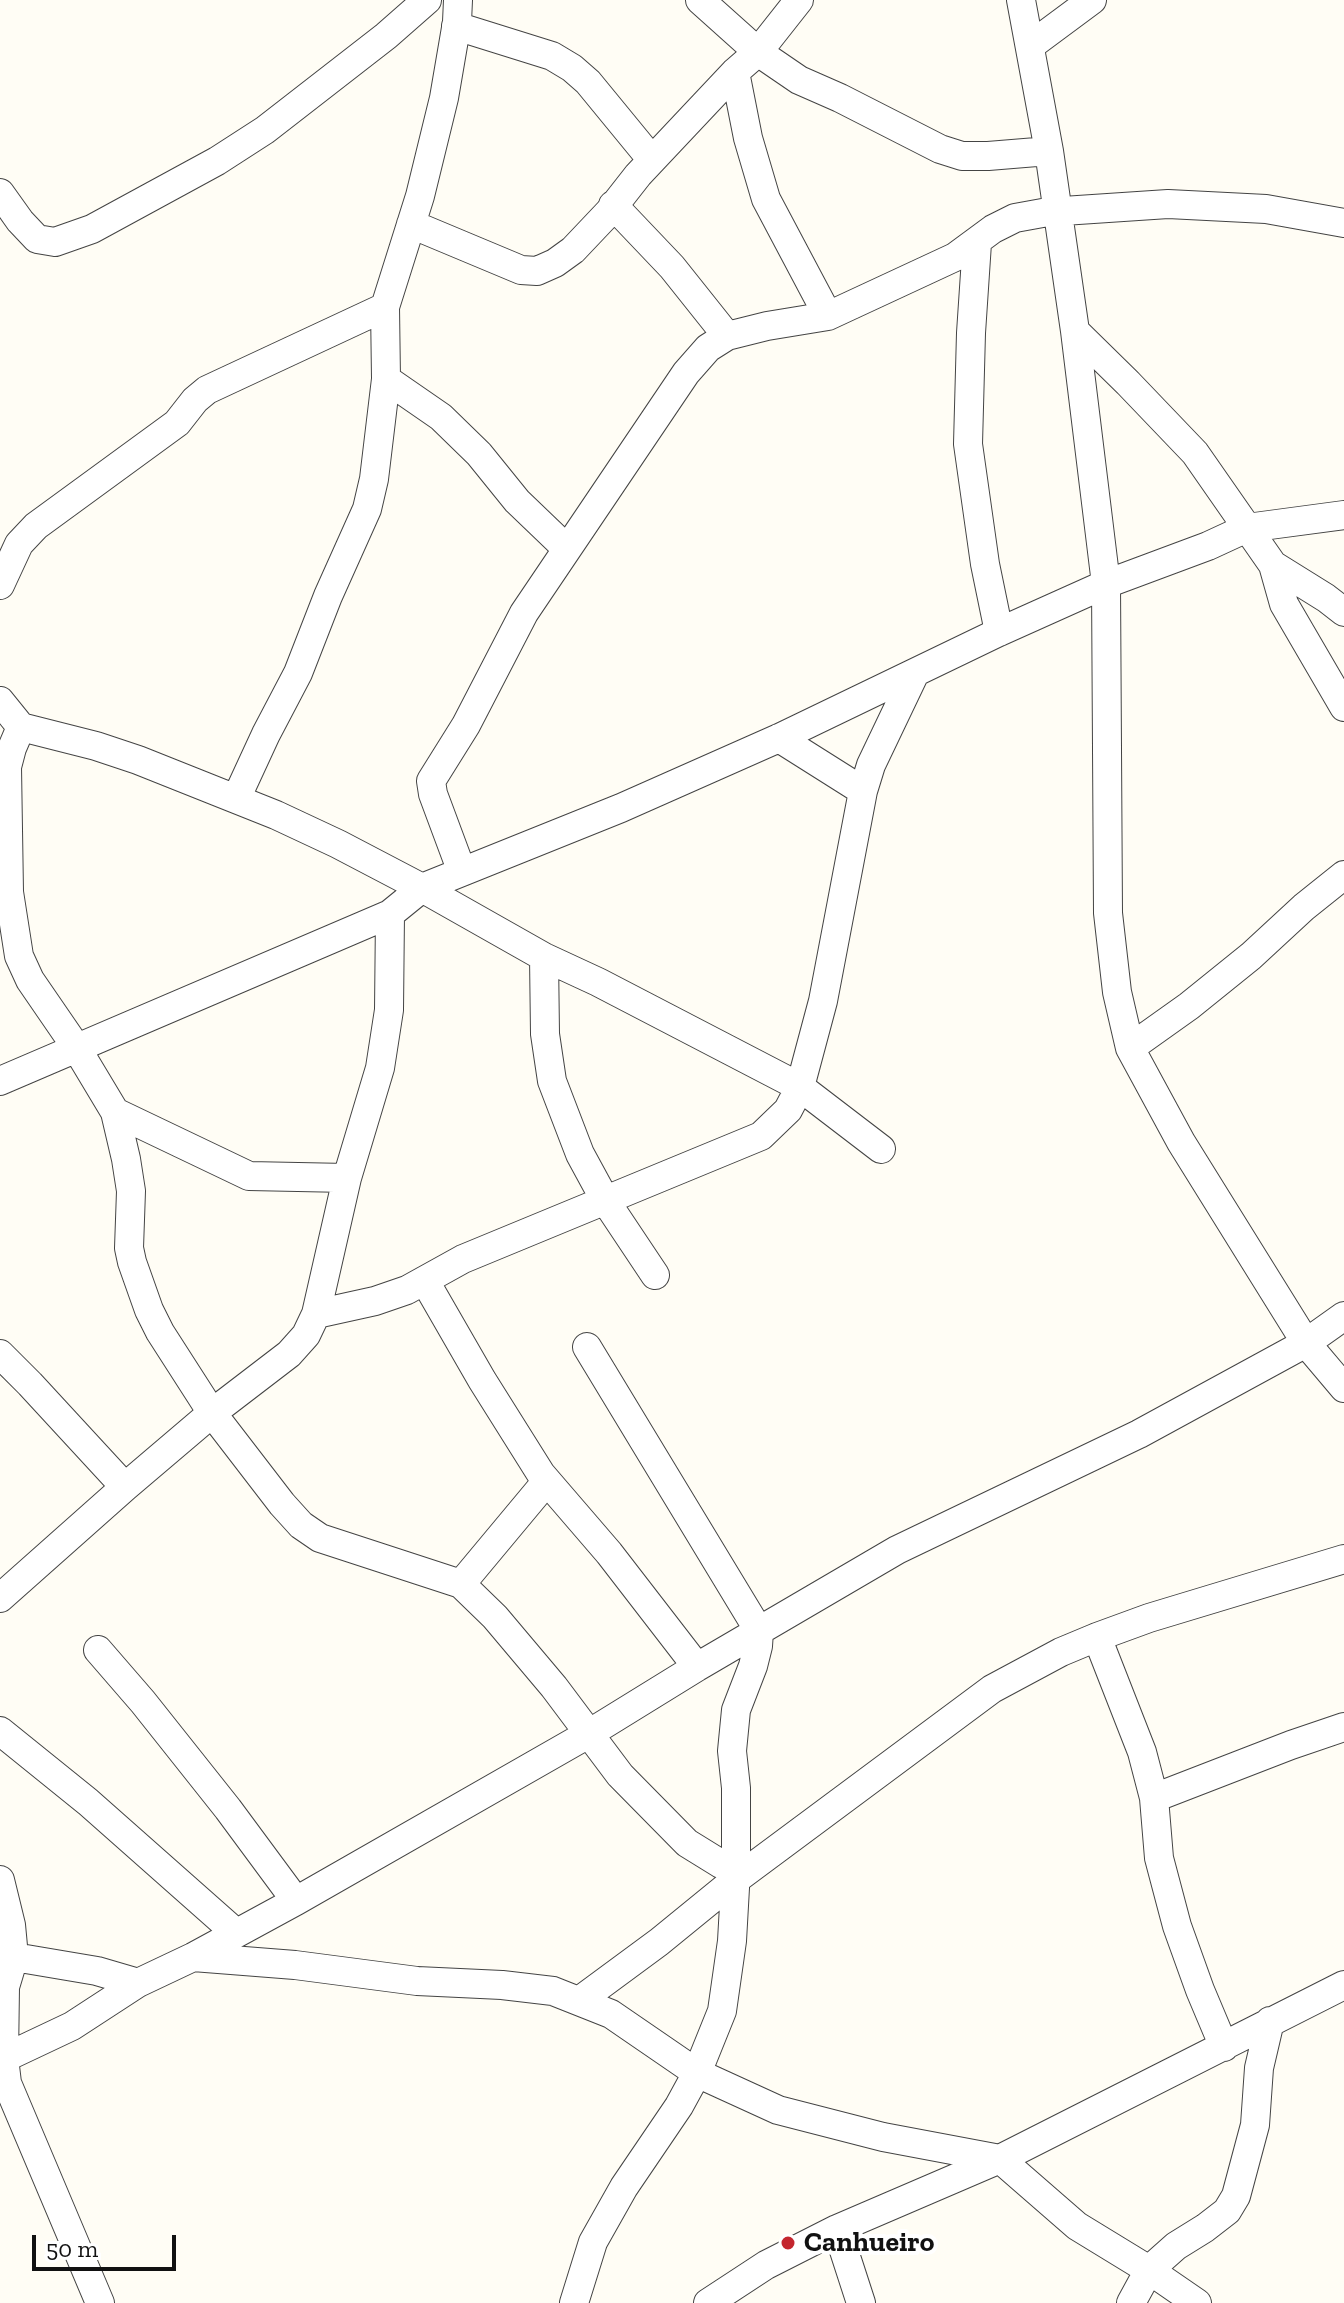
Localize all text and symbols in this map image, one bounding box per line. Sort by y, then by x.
scale bar [36,2219,180,2269]
place label: Canhueiro [804,2226,934,2260]
text: 50 m [46,2234,98,2263]
marker: Canhueiro [779,2234,797,2252]

